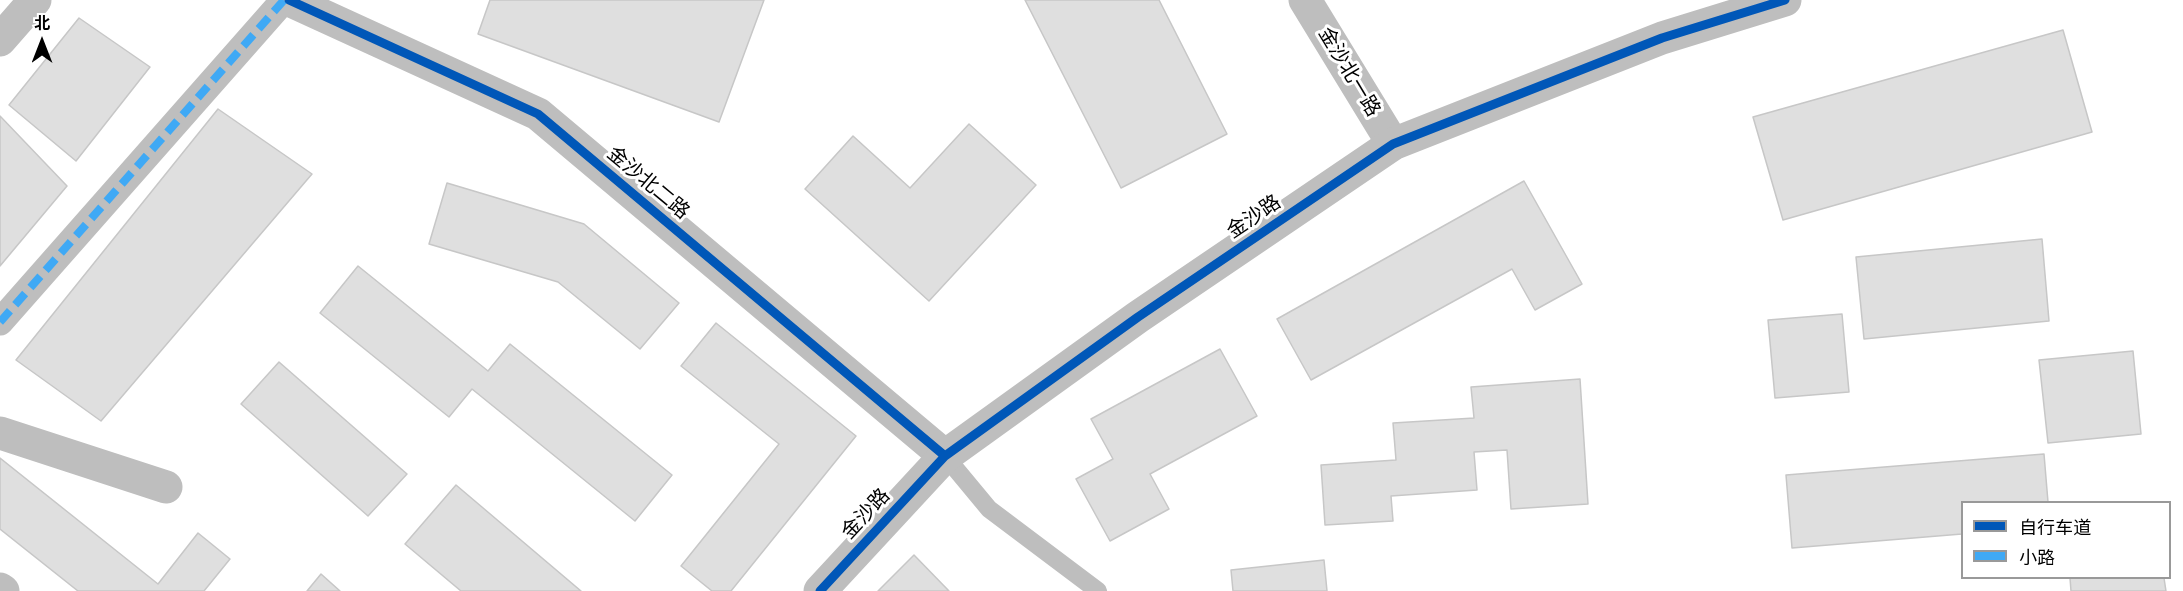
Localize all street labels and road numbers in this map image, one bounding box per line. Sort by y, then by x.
street label: 金沙北一路 [1313,23,1385,121]
street label: 金沙北二路 [602,142,694,224]
street label: 金沙路 [1222,190,1286,244]
street label: 金沙路 [837,484,895,544]

